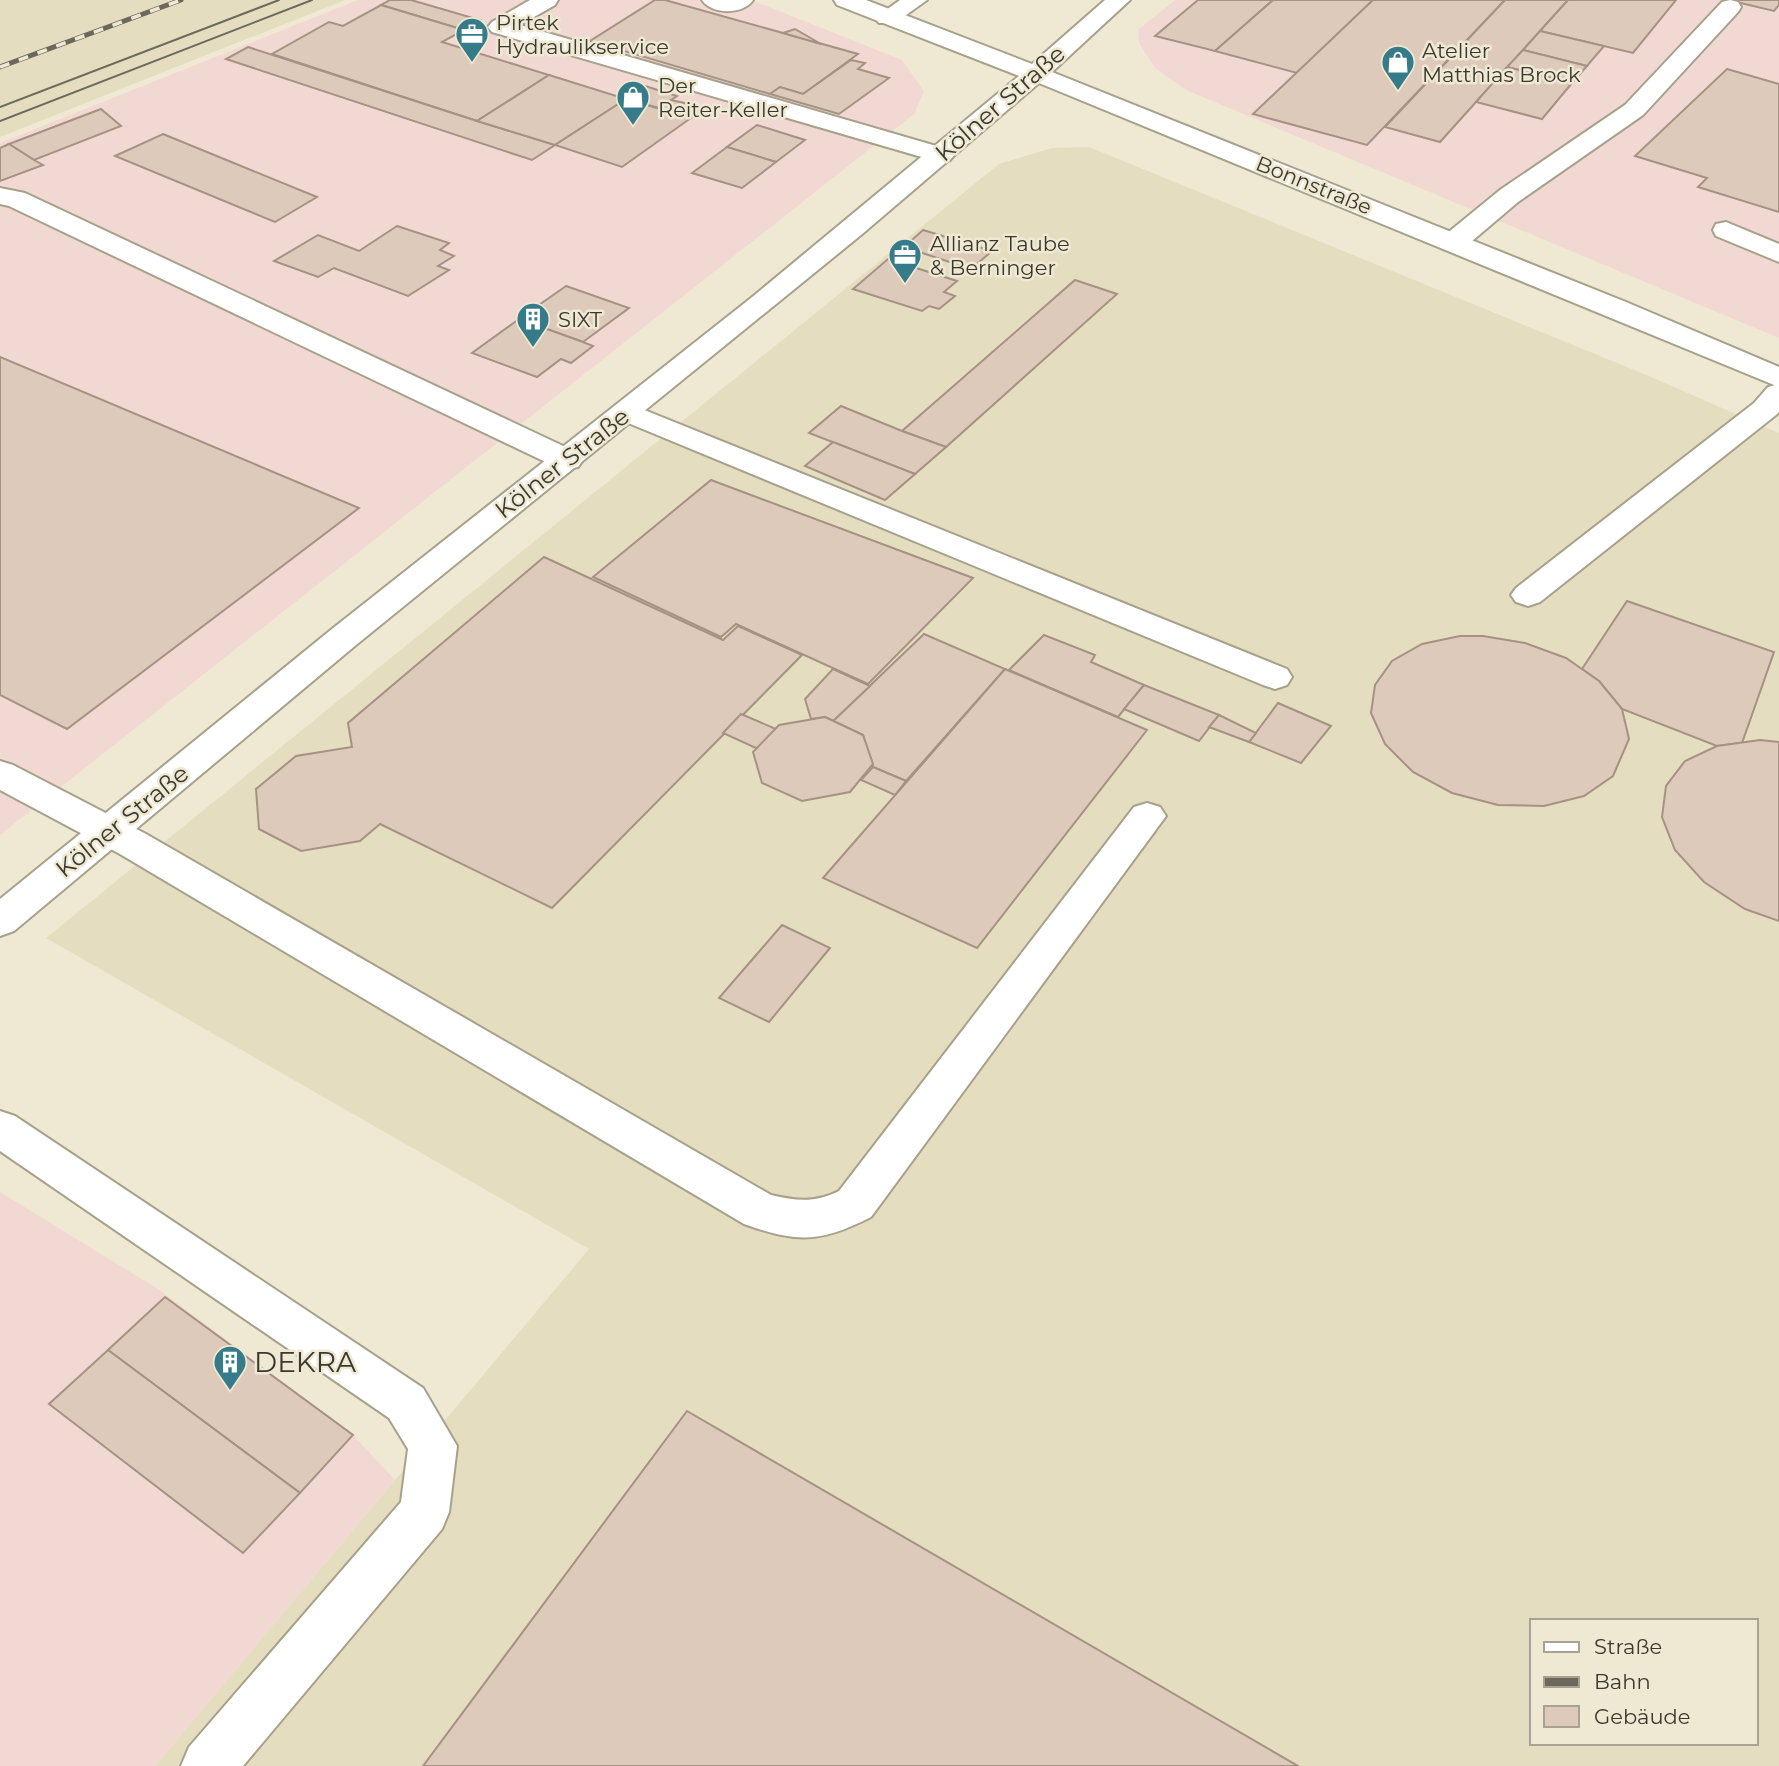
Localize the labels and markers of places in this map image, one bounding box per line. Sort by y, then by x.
place label: Pirtek Hydraulikservice [496,10,669,59]
office icon: Pirtek Hydraulikservice [453,15,491,64]
place label: Atelier Matthias Brock [1422,38,1581,87]
shop icon: Atelier Matthias Brock [1379,43,1417,92]
place label: Der Reiter-Keller [658,73,788,122]
shop icon: Der Reiter-Keller [614,78,652,127]
place label: Allianz Taube & Berninger [930,231,1070,280]
office icon: Allianz Taube & Berninger [886,236,924,285]
building icon: SIXT [514,300,552,349]
place label: SIXT [558,307,602,332]
building icon: DEKRA [211,1343,249,1392]
place label: DEKRA [254,1345,357,1379]

